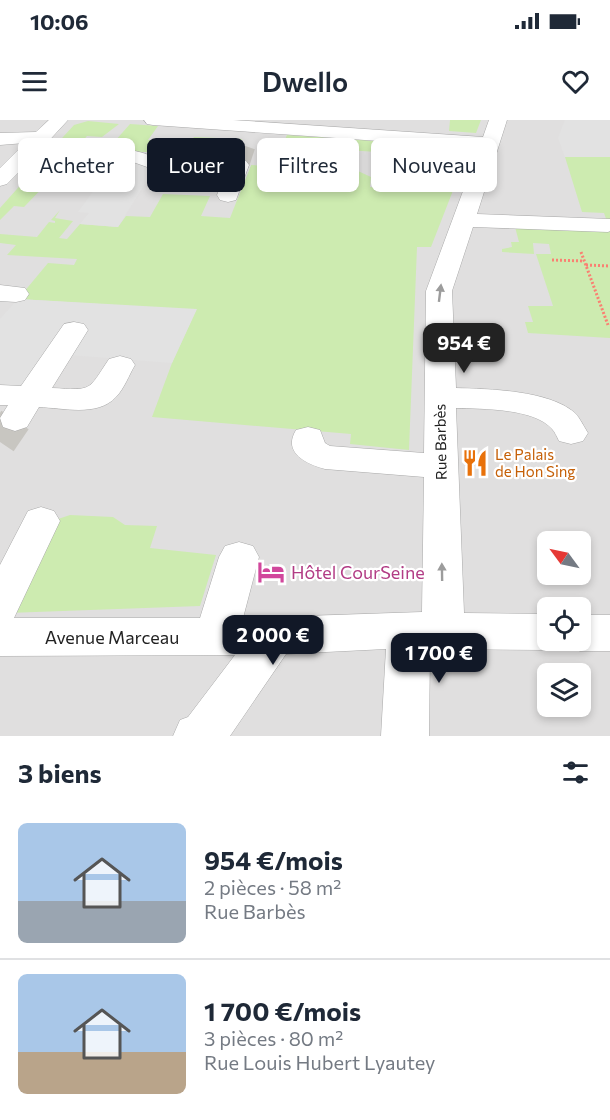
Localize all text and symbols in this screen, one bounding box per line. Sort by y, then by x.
text: 10:06 [30,8,89,35]
icon: menu [18,65,51,98]
text: Dwello [262,65,348,98]
icon: heart [559,65,592,98]
chip: Acheter [18,138,135,192]
chip: Louer [147,138,245,192]
chip: Filtres [257,138,359,192]
chip: Nouveau [371,138,497,192]
one-way arrow [435,284,445,303]
pin: 954 € [422,323,506,374]
text: 954 € [437,330,491,354]
street label: Rue Barbès [430,404,450,480]
place label: Le Palais de Hon Sing [495,445,576,480]
restaurant icon: Le Palais de Hon Sing [460,448,490,478]
north arrow [537,531,591,585]
map controls [537,531,591,717]
hotel icon: Hôtel CourSeine [256,557,286,587]
place label: Hôtel CourSeine [291,561,425,583]
one-way arrow [437,563,447,582]
button: locate [537,597,591,651]
pin: 2 000 € [218,615,328,666]
text: 2 000 € [237,622,309,646]
street label: Avenue Marceau [45,626,179,648]
pin: 1 700 € [384,633,494,684]
text: 1 700 € [405,640,473,664]
button: layers [537,663,591,717]
icon: filters [559,756,592,789]
text: 3 biens [18,757,102,788]
text: 954 €/mois [204,844,343,875]
icon: home [66,847,138,919]
text: 2 pièces · 58 m² [204,875,341,899]
text: Rue Barbès [204,899,306,923]
text: 1 700 €/mois [204,995,361,1026]
icon: home [66,998,138,1070]
text: 3 pièces · 80 m² [204,1026,343,1050]
text: Rue Louis Hubert Lyautey [204,1050,435,1074]

